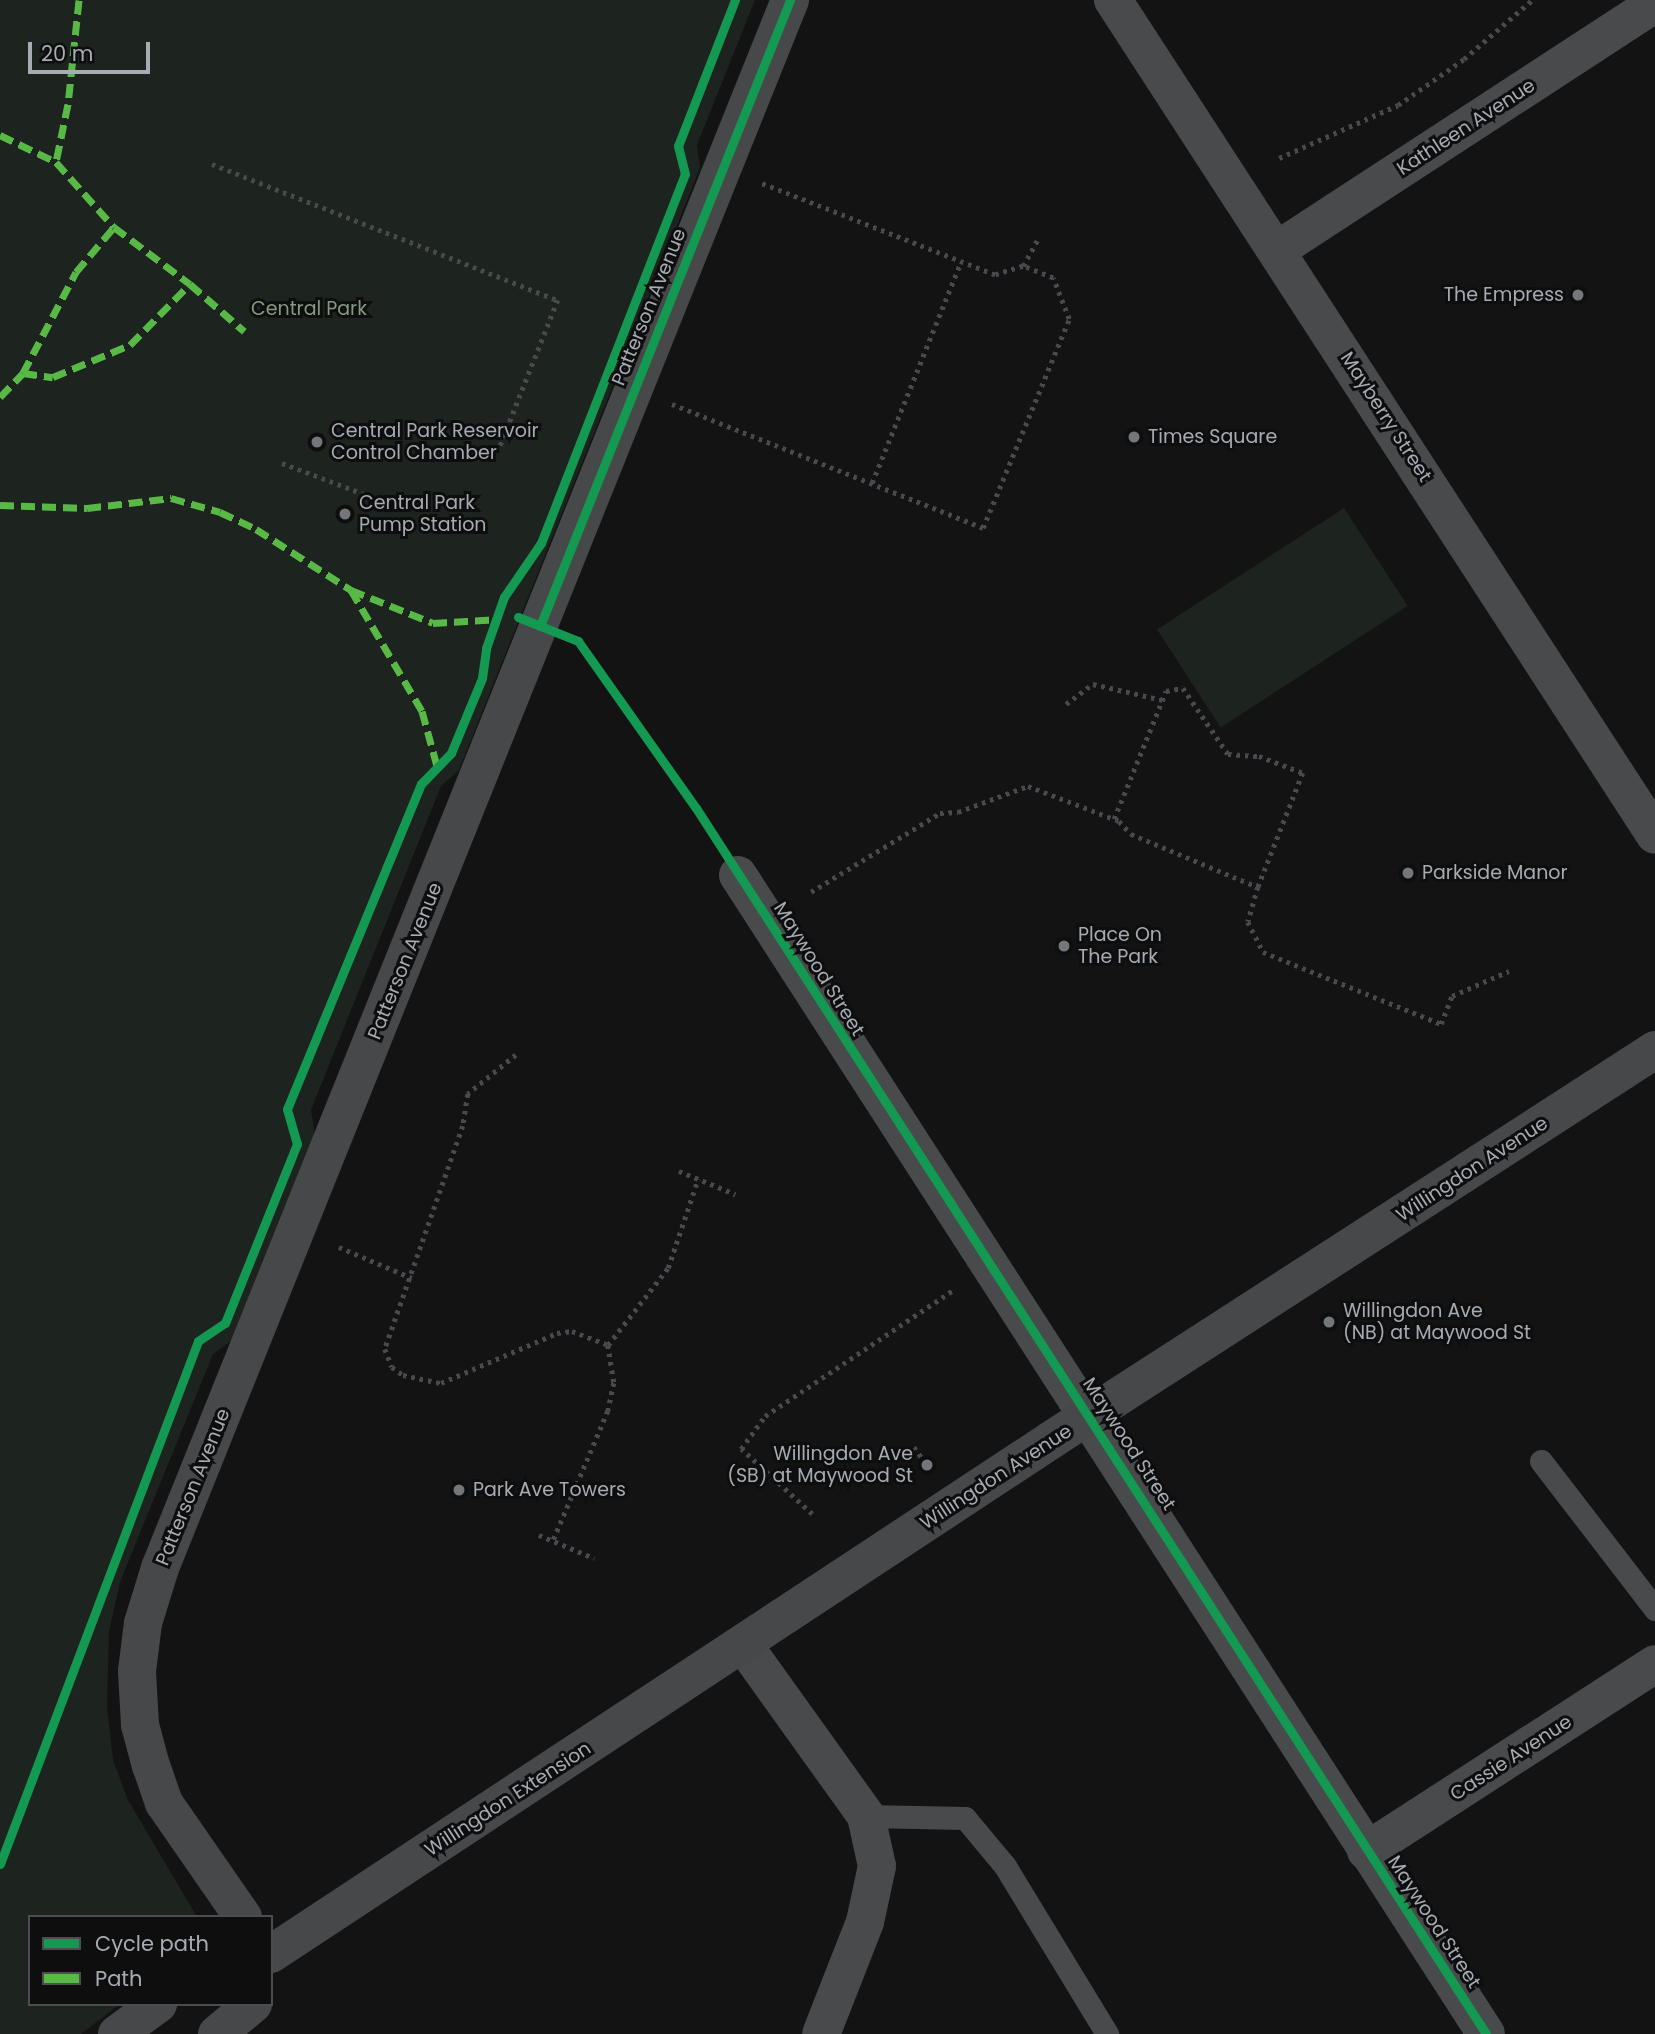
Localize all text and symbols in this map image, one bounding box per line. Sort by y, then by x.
scale bar [32,28,154,72]
text: 20 m [41,39,94,68]
street label: Kathleen Avenue [1393,74,1539,180]
street label: Patterson Avenue [607,225,691,389]
place label: The Empress [1444,284,1564,306]
marker: The Empress [1570,287,1586,303]
park label: Central Park [251,298,367,320]
street label: Mayberry Street [1336,348,1436,486]
place label: Central Park Reservoir Control Chamber [331,420,539,464]
place label: Times Square [1148,426,1277,448]
marker: Times Square [1126,429,1142,445]
marker: Central Park Reservoir Control Chamber [309,434,325,450]
place label: Central Park Pump Station [359,492,486,536]
marker: Central Park Pump Station [337,506,353,522]
place label: Parkside Manor [1422,862,1568,884]
marker: Parkside Manor [1400,865,1416,881]
street label: Patterson Avenue [363,879,447,1043]
street label: Maywood Street [769,898,869,1040]
place label: Place On The Park [1078,924,1162,968]
marker: Place On The Park [1056,938,1072,954]
street label: Willingdon Avenue [1392,1112,1552,1226]
place label: Willingdon Ave (NB) at Maywood St [1343,1300,1531,1344]
marker: Willingdon Ave (NB) at Maywood St [1321,1314,1337,1330]
street label: Maywood Street [1078,1373,1180,1515]
street label: Patterson Avenue [151,1405,235,1569]
street label: Willingdon Avenue [916,1420,1076,1534]
place label: Willingdon Ave (SB) at Maywood St [727,1443,913,1487]
marker: Willingdon Ave (SB) at Maywood St [919,1457,935,1473]
place label: Park Ave Towers [473,1479,626,1501]
marker: Park Ave Towers [451,1482,467,1498]
street label: Cassie Avenue [1446,1710,1576,1806]
street label: Willingdon Extension [421,1737,595,1861]
street label: Maywood Street [1383,1851,1485,1993]
legend [28,1915,273,2006]
text: Cycle path [95,1929,209,1958]
text: Path [95,1964,142,1993]

